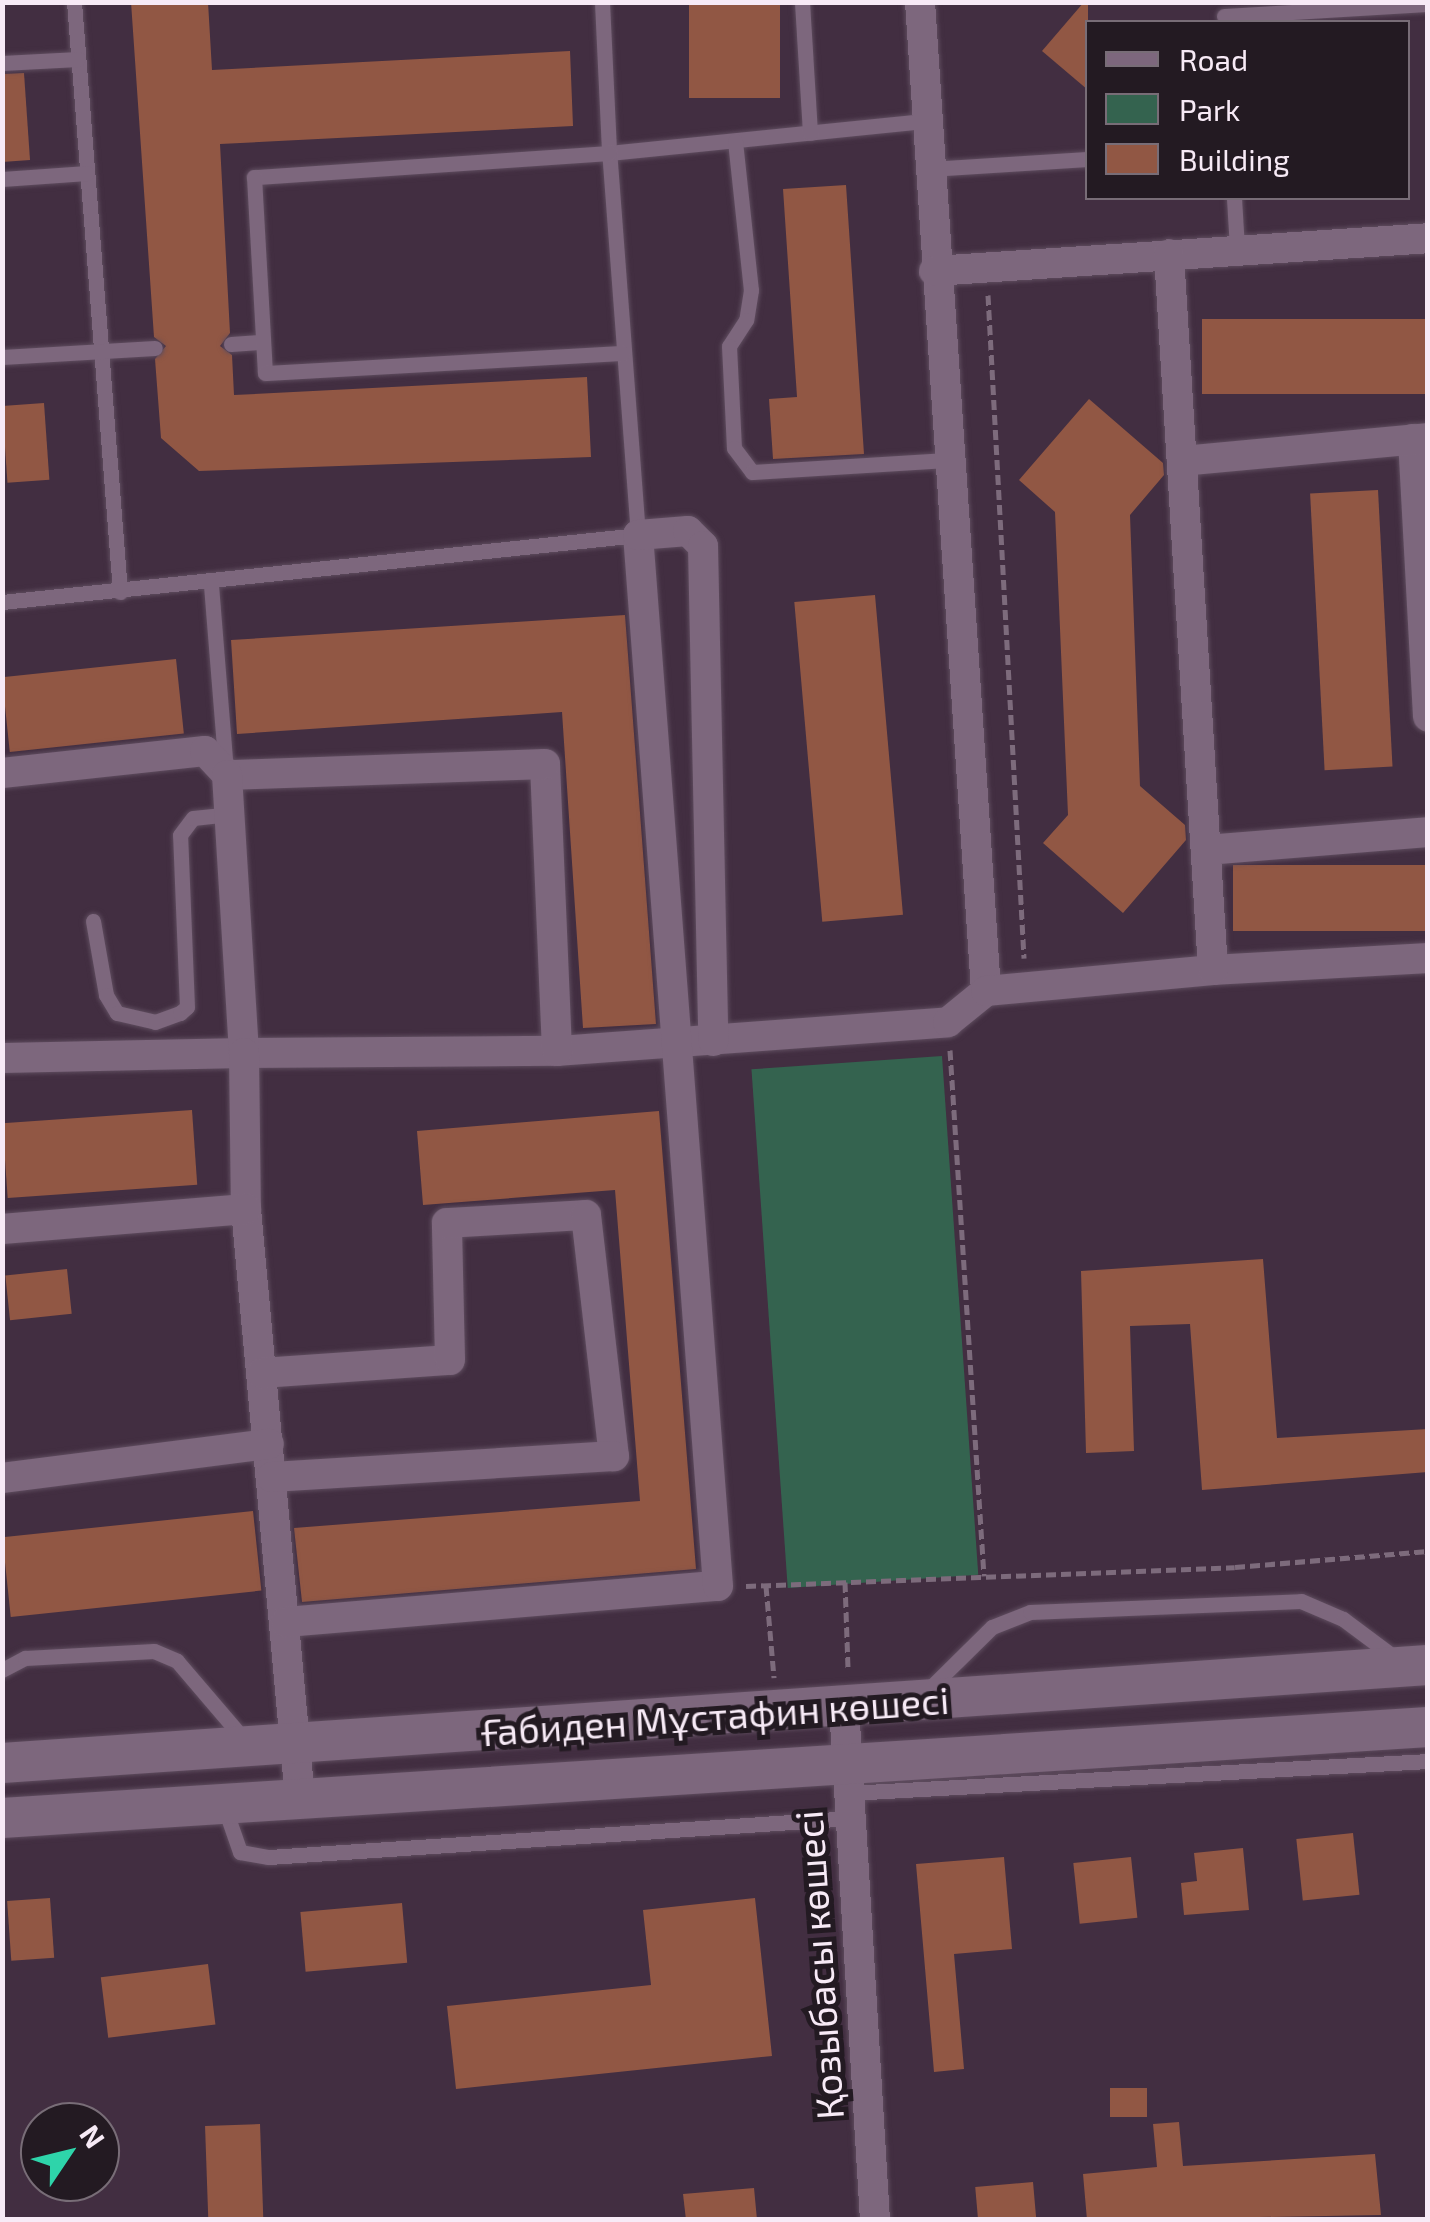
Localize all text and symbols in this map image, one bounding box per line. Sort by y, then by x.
legend [1085,20,1410,200]
text: Road [1179,41,1248,77]
text: Park [1179,91,1240,127]
text: Building [1179,141,1290,177]
street label: Ғабиден Мұстафин көшесі [479,1677,951,1755]
street label: Қозыбасы көшесі [785,1809,853,2121]
north arrow [20,2102,120,2202]
text: N [73,2118,113,2154]

